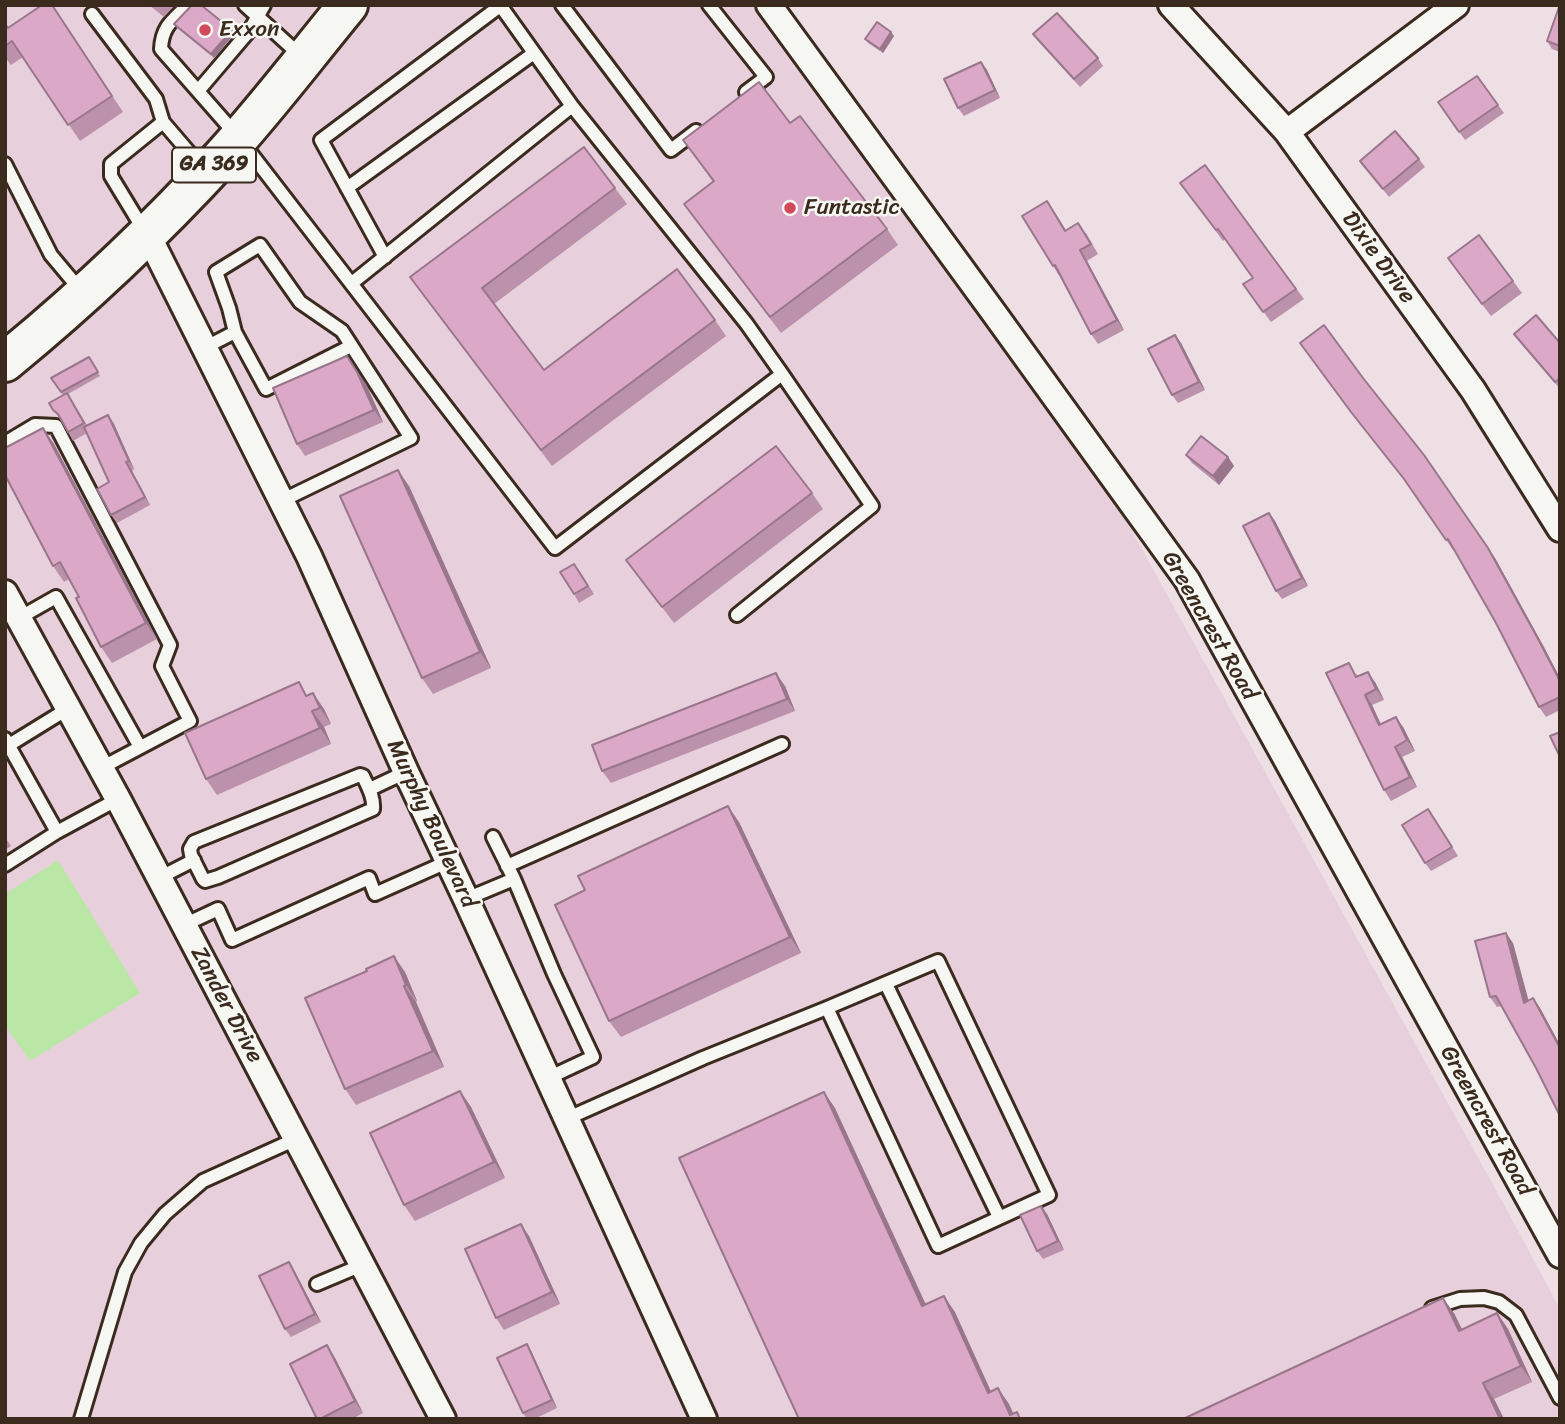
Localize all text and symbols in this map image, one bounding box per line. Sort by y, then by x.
place label: Exxon [219,16,279,44]
marker: Exxon [197,22,213,38]
road number: GA 369 [172,148,256,182]
place label: Funtastic [804,194,900,222]
marker: Funtastic [782,200,798,216]
street label: Dixie Drive [1335,206,1421,310]
street label: Greencrest Road [1155,547,1263,705]
street label: Murphy Boulevard [380,735,482,913]
street label: Zander Drive [184,942,268,1068]
street label: Greencrest Road [1433,1041,1539,1201]

